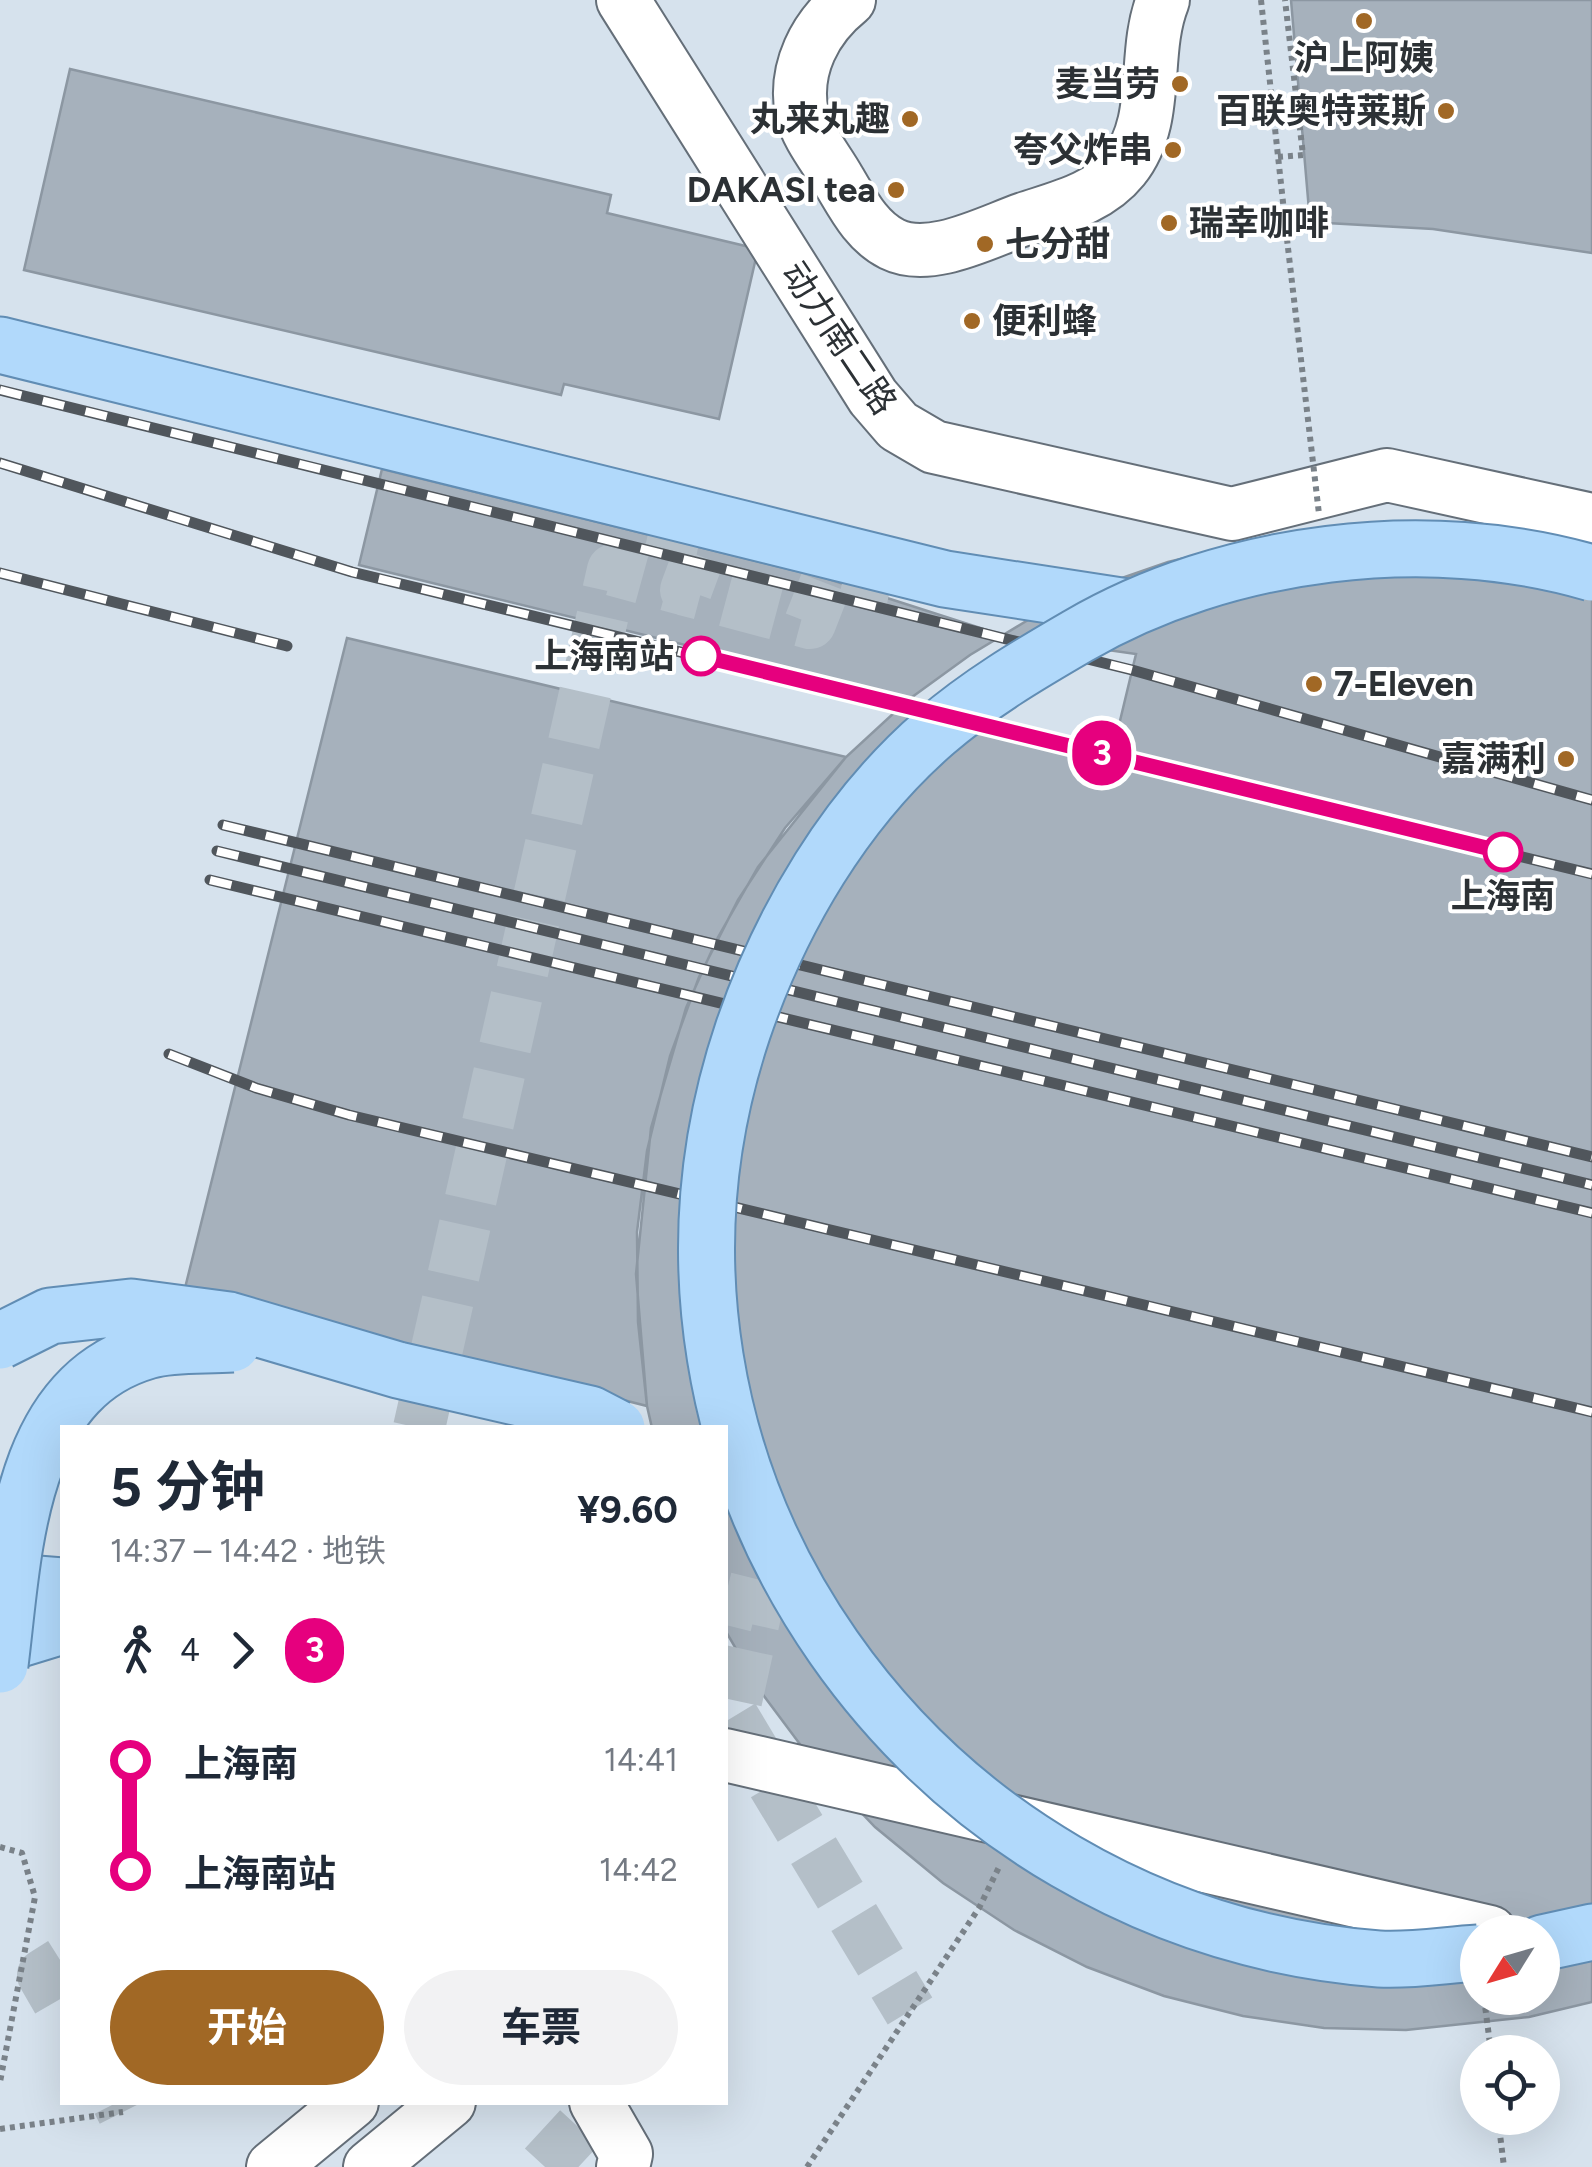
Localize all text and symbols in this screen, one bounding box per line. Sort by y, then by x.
marker: 沪上阿姨 [1353,10,1375,32]
place label: 沪上阿姨 [1294,37,1434,79]
place label: 麦当劳 [1055,63,1160,105]
marker: 麦当劳 [1169,73,1191,95]
place label: 百联奥特莱斯 [1216,90,1426,132]
place label: 丸来丸趣 [750,98,890,140]
marker: 百联奥特莱斯 [1435,100,1457,122]
marker: 丸来丸趣 [899,108,921,130]
place label: 夸父炸串 [1013,129,1153,171]
marker: 夸父炸串 [1162,139,1184,161]
place label: DAKASI tea [687,169,876,211]
marker: DAKASI tea [885,179,907,201]
place label: 瑞幸咖啡 [1189,202,1329,244]
marker: 瑞幸咖啡 [1158,212,1180,234]
place label: 七分甜 [1005,223,1110,265]
marker: 七分甜 [974,233,996,255]
street label: 动力南二路 [773,254,905,422]
place label: 便利蜂 [992,300,1097,342]
marker: 便利蜂 [961,310,983,332]
place label: 上海南站 [534,635,674,677]
marker: 上海南站 [682,637,720,675]
place label: 7-Eleven [1334,663,1474,705]
marker: 7-Eleven [1303,673,1325,695]
line badge: 3 [1070,720,1134,786]
text: 3 [1092,732,1112,774]
place label: 嘉满利 [1441,738,1546,780]
marker: 嘉满利 [1555,748,1577,770]
marker: 上海南 [1484,833,1522,871]
place label: 上海南 [1450,875,1556,917]
text: 5 分钟 [110,1454,265,1520]
text: ¥9.60 [577,1487,678,1533]
text: 14:37 – 14:42 · 地铁 [110,1532,386,1570]
icon: walk [110,1623,165,1678]
icon: forward [215,1623,270,1678]
text: 3 [305,1629,324,1671]
text: 4 [180,1631,200,1669]
text: 上海南 [184,1741,298,1787]
text: 14:41 [604,1741,678,1779]
text: 上海南站 [184,1851,336,1897]
text: 14:42 [599,1851,678,1889]
north arrow [1460,1915,1560,2015]
map controls [1460,1915,1560,2135]
button: 开始 [110,1970,384,2085]
button: 车票 [404,1970,678,2085]
button: locate [1460,2035,1560,2135]

